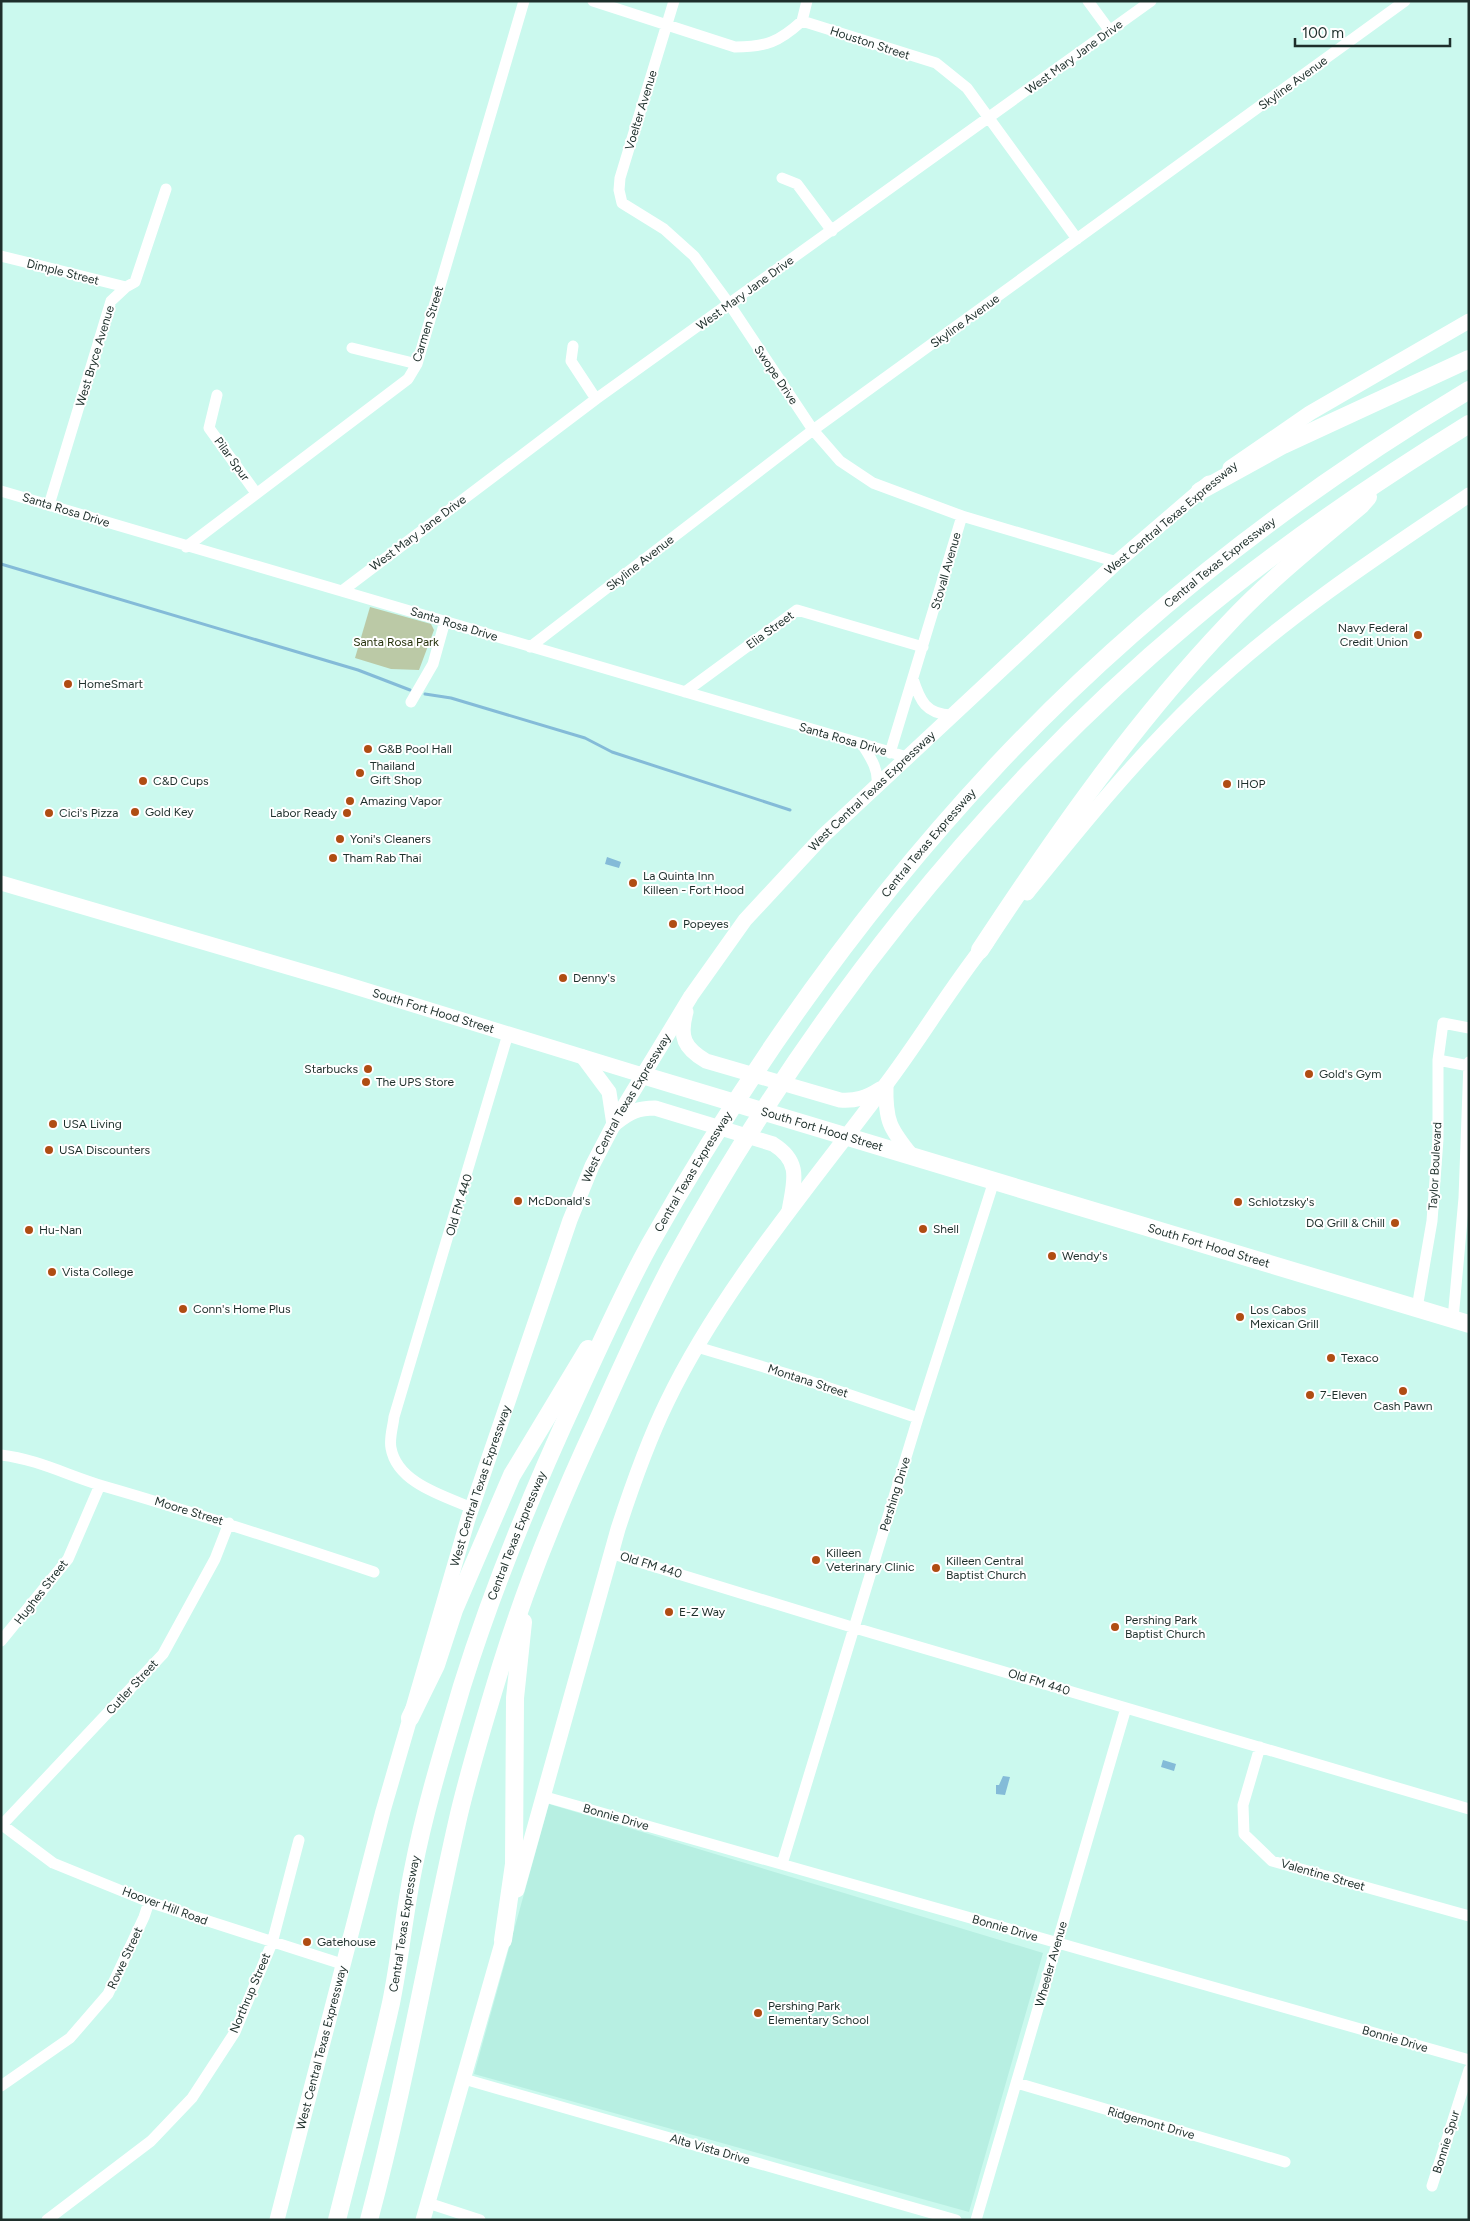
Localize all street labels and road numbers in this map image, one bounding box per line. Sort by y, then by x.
street label: West Mary Jane Drive [1023,17,1126,97]
street label: Houston Street [828,24,912,63]
street label: Skyline Avenue [1256,53,1331,113]
street label: Voelter Avenue [622,68,660,152]
street label: West Mary Jane Drive [694,253,797,333]
street label: Dimple Street [25,256,101,288]
street label: Carmen Street [410,284,446,364]
street label: Skyline Avenue [928,291,1003,351]
street label: West Bryce Avenue [73,303,117,408]
street label: Swope Drive [751,343,801,407]
street label: Pilar Spur [211,434,253,484]
street label: West Central Texas Expressway [1102,458,1240,578]
street label: Santa Rosa Drive [21,490,112,530]
street label: West Mary Jane Drive [367,492,469,574]
street label: Central Texas Expressway [1161,515,1279,611]
street label: Stovall Avenue [928,530,964,611]
street label: Skyline Avenue [603,532,677,594]
street label: Santa Rosa Drive [409,604,500,644]
street label: Elia Street [744,608,797,652]
street label: Santa Rosa Drive [797,720,889,758]
street label: West Central Texas Expressway [806,727,938,855]
street label: Central Texas Expressway [878,786,980,900]
street label: South Fort Hood Street [371,986,497,1036]
street label: West Central Texas Expressway [579,1030,674,1185]
street label: South Fort Hood Street [759,1104,885,1154]
street label: Central Texas Expressway [651,1108,735,1234]
street label: Taylor Boulevard [1426,1122,1444,1210]
street label: Old FM 440 [443,1172,475,1238]
street label: South Fort Hood Street [1146,1221,1272,1271]
street label: Montana Street [766,1361,850,1401]
street label: West Central Texas Expressway [448,1403,514,1568]
street label: Pershing Drive [877,1455,913,1533]
street label: Central Texas Expressway [485,1468,549,1602]
street label: Moore Street [153,1494,226,1528]
street label: Old FM 440 [618,1549,684,1581]
street label: Hughes Street [11,1557,71,1627]
street label: Cutler Street [103,1656,161,1717]
street label: Old FM 440 [1006,1666,1072,1698]
street label: Bonnie Drive [582,1801,651,1833]
street label: Central Texas Expressway [386,1853,423,1993]
street label: Valentine Street [1279,1856,1367,1894]
street label: Hoover Hill Road [120,1884,210,1928]
street label: Bonnie Drive [971,1912,1040,1944]
street label: Wheeler Avenue [1032,1919,1070,2008]
street label: Rowe Street [105,1924,146,1991]
street label: Northrup Street [227,1950,273,2035]
street label: West Central Texas Expressway [294,1963,350,2131]
street label: Bonnie Drive [1361,2023,1430,2055]
street label: Ridgemont Drive [1106,2104,1197,2142]
street label: Bonnie Spur [1430,2109,1462,2175]
street label: Alta Vista Drive [668,2131,752,2167]

